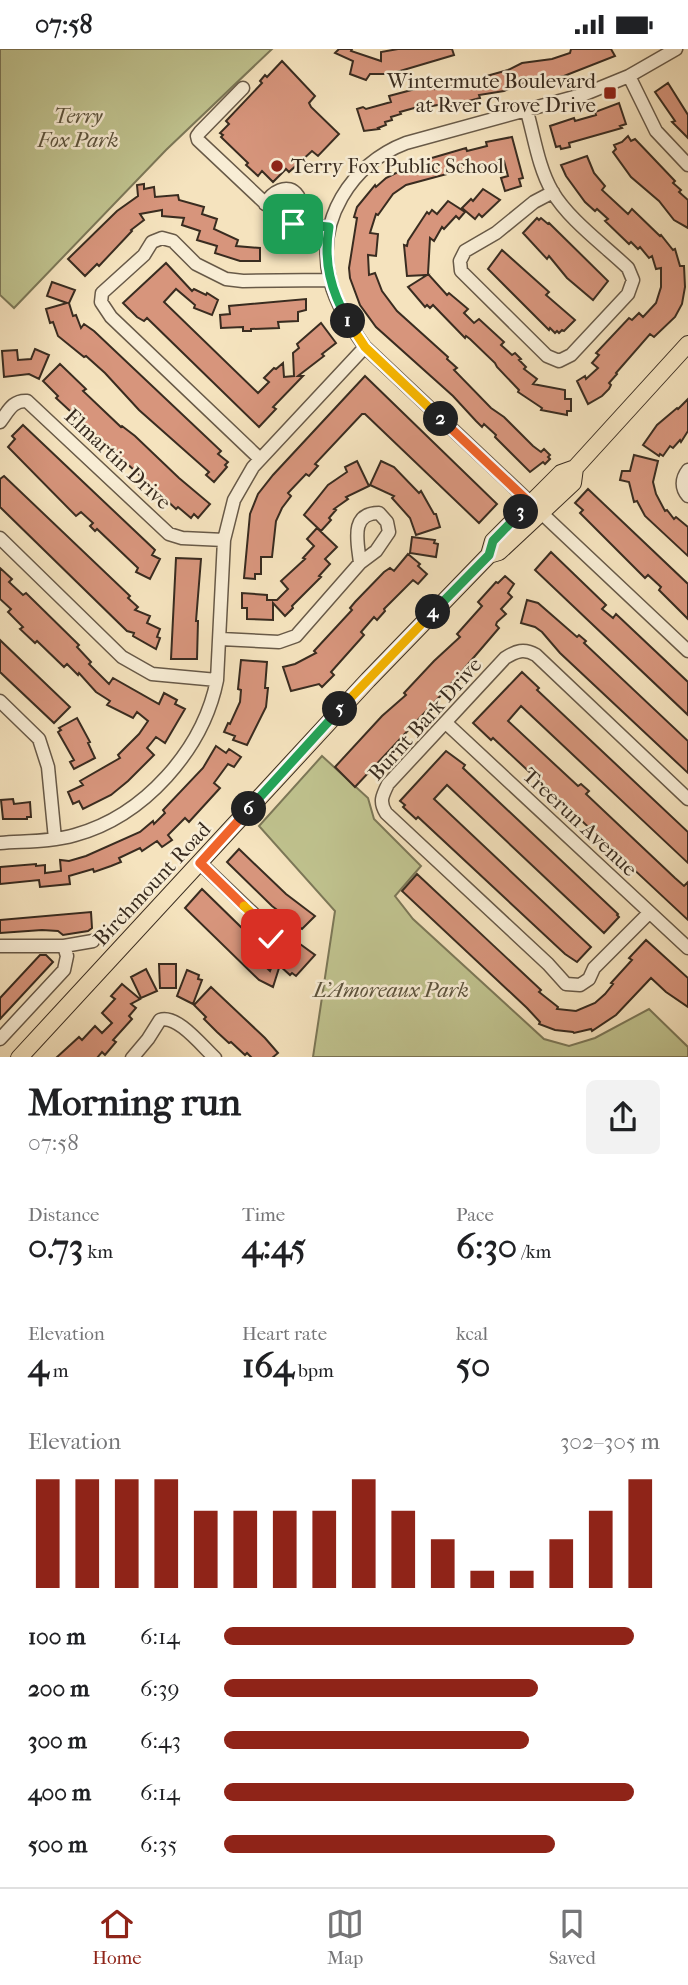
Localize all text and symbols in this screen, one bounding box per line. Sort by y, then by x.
text: 07:58 [35,9,92,40]
place label: Wintermute Boulevard at Rver Grove Drive [386,69,597,117]
marker: Wintermute Boulevard at Rver Grove Drive [602,85,618,101]
park label: Terry Fox Park [36,104,119,152]
place label: Terry Fox Public School [291,154,504,178]
marker: Terry Fox Public School [269,158,285,174]
pin [263,194,323,254]
icon: arrive [274,205,312,243]
pin: 1 [330,303,366,339]
text: 1 [344,309,351,331]
pin: 2 [424,401,458,437]
street label: Elmartin Drive [60,404,176,514]
text: 2 [436,407,445,429]
pin: 3 [504,495,538,529]
text: 3 [517,500,524,522]
pin: 4 [416,595,450,629]
text: 4 [427,600,438,622]
street label: Burnt Bark Drive [363,653,487,785]
pin: 5 [322,691,358,727]
text: 5 [335,697,344,719]
street label: Treerun Avenue [518,763,642,881]
pin: 6 [232,791,266,827]
text: 6 [243,797,254,819]
street label: Birchmount Road [89,817,216,951]
pin [241,909,301,969]
icon: check [252,920,290,958]
park label: L'Amoreaux Park [311,978,469,1002]
text: Morning run [28,1080,241,1125]
button: share [586,1080,660,1154]
text: 07:58 [28,1129,79,1156]
text: Distance [28,1204,99,1226]
text: Time [242,1204,285,1226]
text: Pace [456,1204,494,1226]
text: 0.73 [28,1226,83,1267]
text: 4:45 [242,1226,306,1267]
text: 6:30 [456,1226,517,1267]
text: km [83,1241,113,1263]
text: /km [517,1241,551,1263]
text: Elevation [28,1323,105,1345]
text: Heart rate [242,1323,327,1345]
text: kcal [456,1323,488,1345]
text: 4 [28,1345,49,1386]
text: 164 [242,1345,294,1386]
text: 50 [456,1345,490,1386]
text: m [49,1360,69,1382]
text: bpm [294,1360,334,1382]
text: Elevation [28,1428,121,1455]
text: 302–305 m [560,1428,660,1455]
text: 100 m [28,1623,86,1650]
text: 6:14 [140,1623,180,1650]
text: 200 m [28,1675,89,1702]
text: 6:39 [140,1675,180,1702]
text: 300 m [28,1727,87,1754]
text: 6:43 [140,1727,181,1754]
text: 400 m [28,1779,91,1806]
text: 6:14 [140,1779,180,1806]
text: 500 m [28,1831,87,1858]
text: 6:35 [140,1831,177,1858]
tab: Home [92,1905,142,1969]
tab: Map [326,1905,364,1969]
tab: Saved [549,1905,596,1969]

